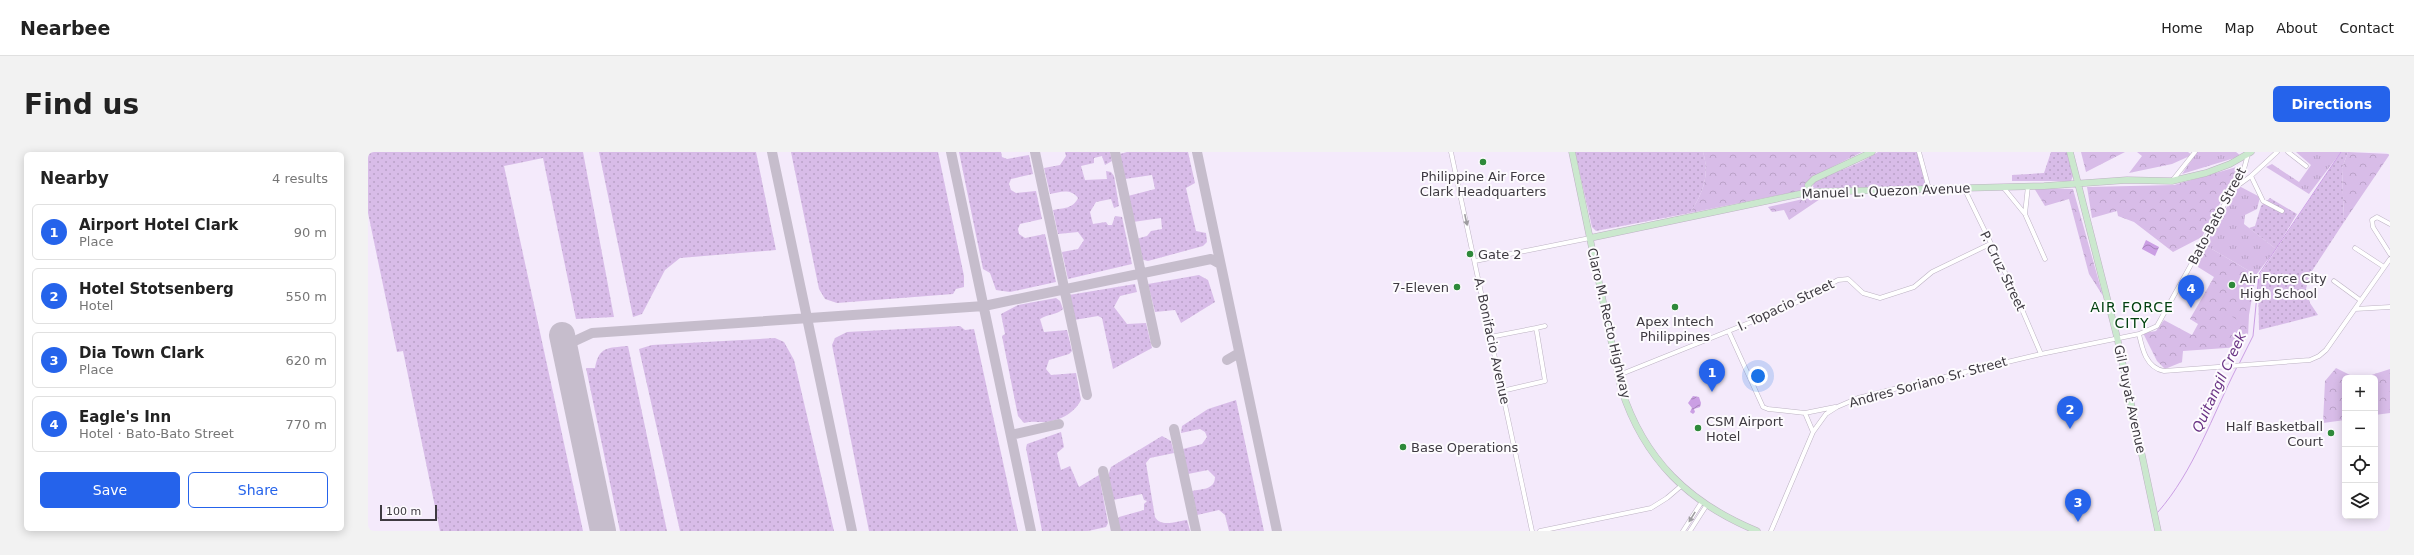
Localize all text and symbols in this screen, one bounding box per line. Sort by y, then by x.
text: Nearbee [20,17,110,39]
text: Home [2161,20,2203,36]
text: Map [2225,20,2254,36]
text: About [2276,20,2318,36]
text: Contact [2340,20,2394,36]
button: Directions [2273,86,2390,122]
text: Find us [24,88,139,121]
marker: Philippine Air Force Clark Headquarters [1478,157,1488,167]
street label: Bato-Bato Street [2185,165,2249,267]
text: Nearby [40,168,109,188]
place label: Philippine Air Force Clark Headquarters [1420,169,1547,199]
text: 4 results [272,171,328,186]
street label: Manuel L. Quezon Avenue [1801,181,1971,201]
one-way arrow [1463,214,1469,226]
text: Airport Hotel Clark [79,216,238,234]
text: 1 [49,225,59,240]
text: 90 m [294,225,327,240]
street label: P. Cruz Street [1977,229,2029,313]
text: Place [79,234,114,249]
street label: Claro M. Recto Highway [1584,246,1634,400]
place label: Gate 2 [1478,247,1522,262]
marker: Gate 2 [1465,249,1475,259]
place label: Air Force City High School [2240,271,2327,301]
pin: 4 [2178,275,2204,308]
street label: A. Bonifacio Avenue [1471,276,1513,406]
street label: I. Topacio Street [1736,276,1836,334]
text: Hotel Stotsenberg [79,280,234,298]
place label: 7-Eleven [1392,280,1449,295]
marker: Air Force City High School [2227,280,2237,290]
marker: 7-Eleven [1452,282,1462,292]
text: 2 [49,289,59,304]
text: 550 m [285,289,327,304]
text: Hotel [79,298,113,313]
district label: AIR FORCE CITY [2090,299,2174,331]
marker: Apex Intech Philippines [1670,302,1680,312]
place label: Apex Intech Philippines [1636,314,1714,344]
water label: Quitangil Creek [2189,329,2250,435]
street label: Gil Puyat Avenue [2111,343,2149,455]
text: Dia Town Clark [79,344,204,362]
text: 3 [49,353,59,368]
text: 620 m [285,353,327,368]
street label: Andres Soriano Sr. Street [1847,354,2009,410]
pin: 1 [1699,359,1725,392]
text: Place [79,362,114,377]
your location [1748,366,1768,386]
map controls [2342,375,2378,519]
button: + [2342,375,2378,411]
pin: 2 [2057,396,2083,429]
text: Eagle's Inn [79,408,171,426]
button: − [2342,411,2378,447]
place label: CSM Airport Hotel [1706,414,1783,444]
text: 4 [49,417,59,432]
text: 770 m [285,417,327,432]
place label: Half Basketball Court [2226,419,2323,449]
marker: CSM Airport Hotel [1693,423,1703,433]
text: Hotel · Bato-Bato Street [79,426,234,441]
marker: Half Basketball Court [2326,428,2336,438]
place label: Base Operations [1411,440,1518,455]
marker: Base Operations [1398,442,1408,452]
button: locate [2342,447,2378,483]
button: Save [40,472,180,508]
button: Share [188,472,328,508]
button: layers [2342,483,2378,519]
pin: 3 [2065,489,2091,522]
scale bar [380,503,437,522]
text: 100 m [386,505,421,518]
one-way arrow [1688,512,1696,522]

